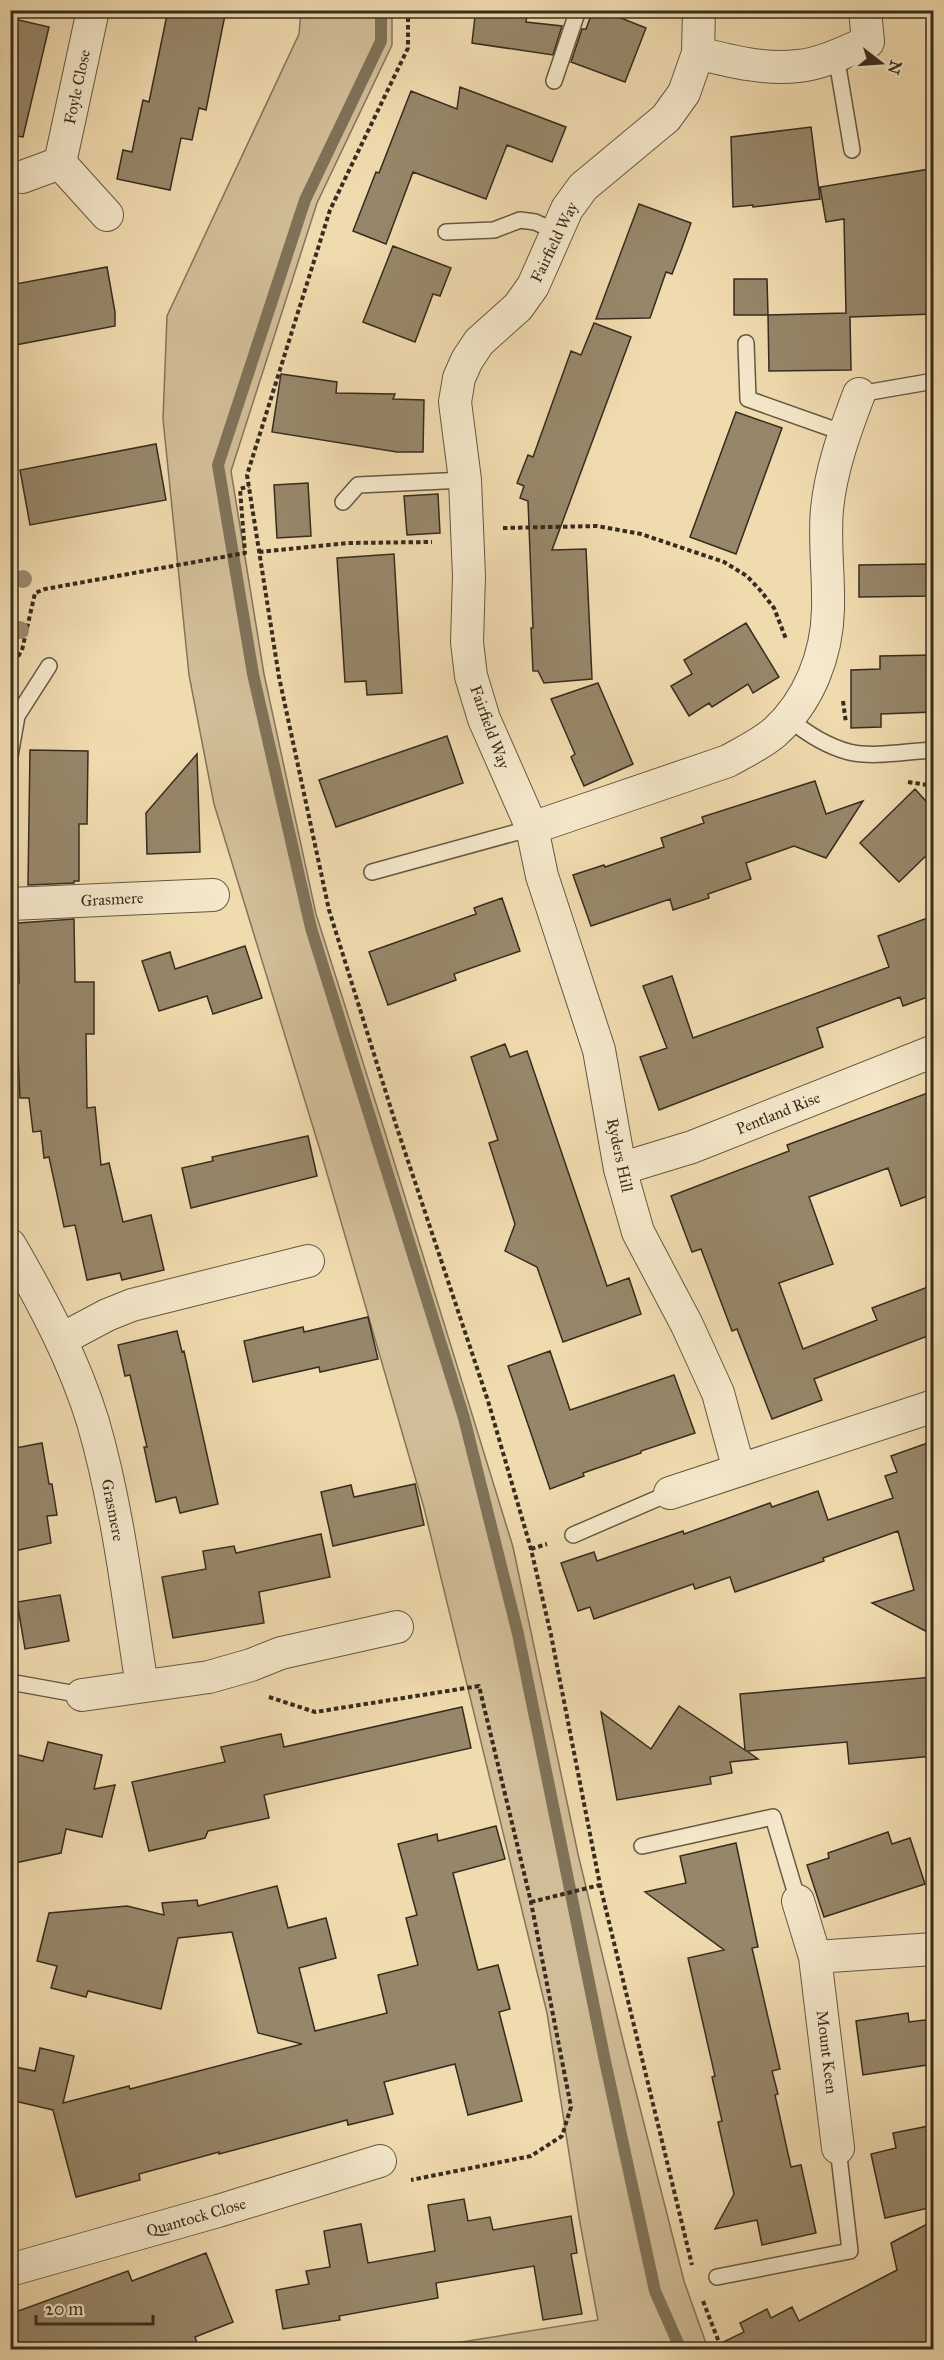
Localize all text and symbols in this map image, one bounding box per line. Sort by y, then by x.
north arrow [851,33,911,93]
street label: Foyle Close [60,48,94,126]
text: N [884,58,906,77]
street label: Fairfield Way [526,198,582,285]
street label: Fairfield Way [466,683,514,772]
street label: Grasmere [80,888,144,910]
street label: Pentland Rise [733,1087,823,1138]
street label: Ryders Hill [603,1116,637,1194]
street label: Grasmere [98,1477,128,1543]
street label: Mount Keen [812,2009,842,2095]
street label: Quantock Close [144,2194,248,2240]
scale bar [36,2288,153,2326]
text: 20 m [45,2298,83,2320]

